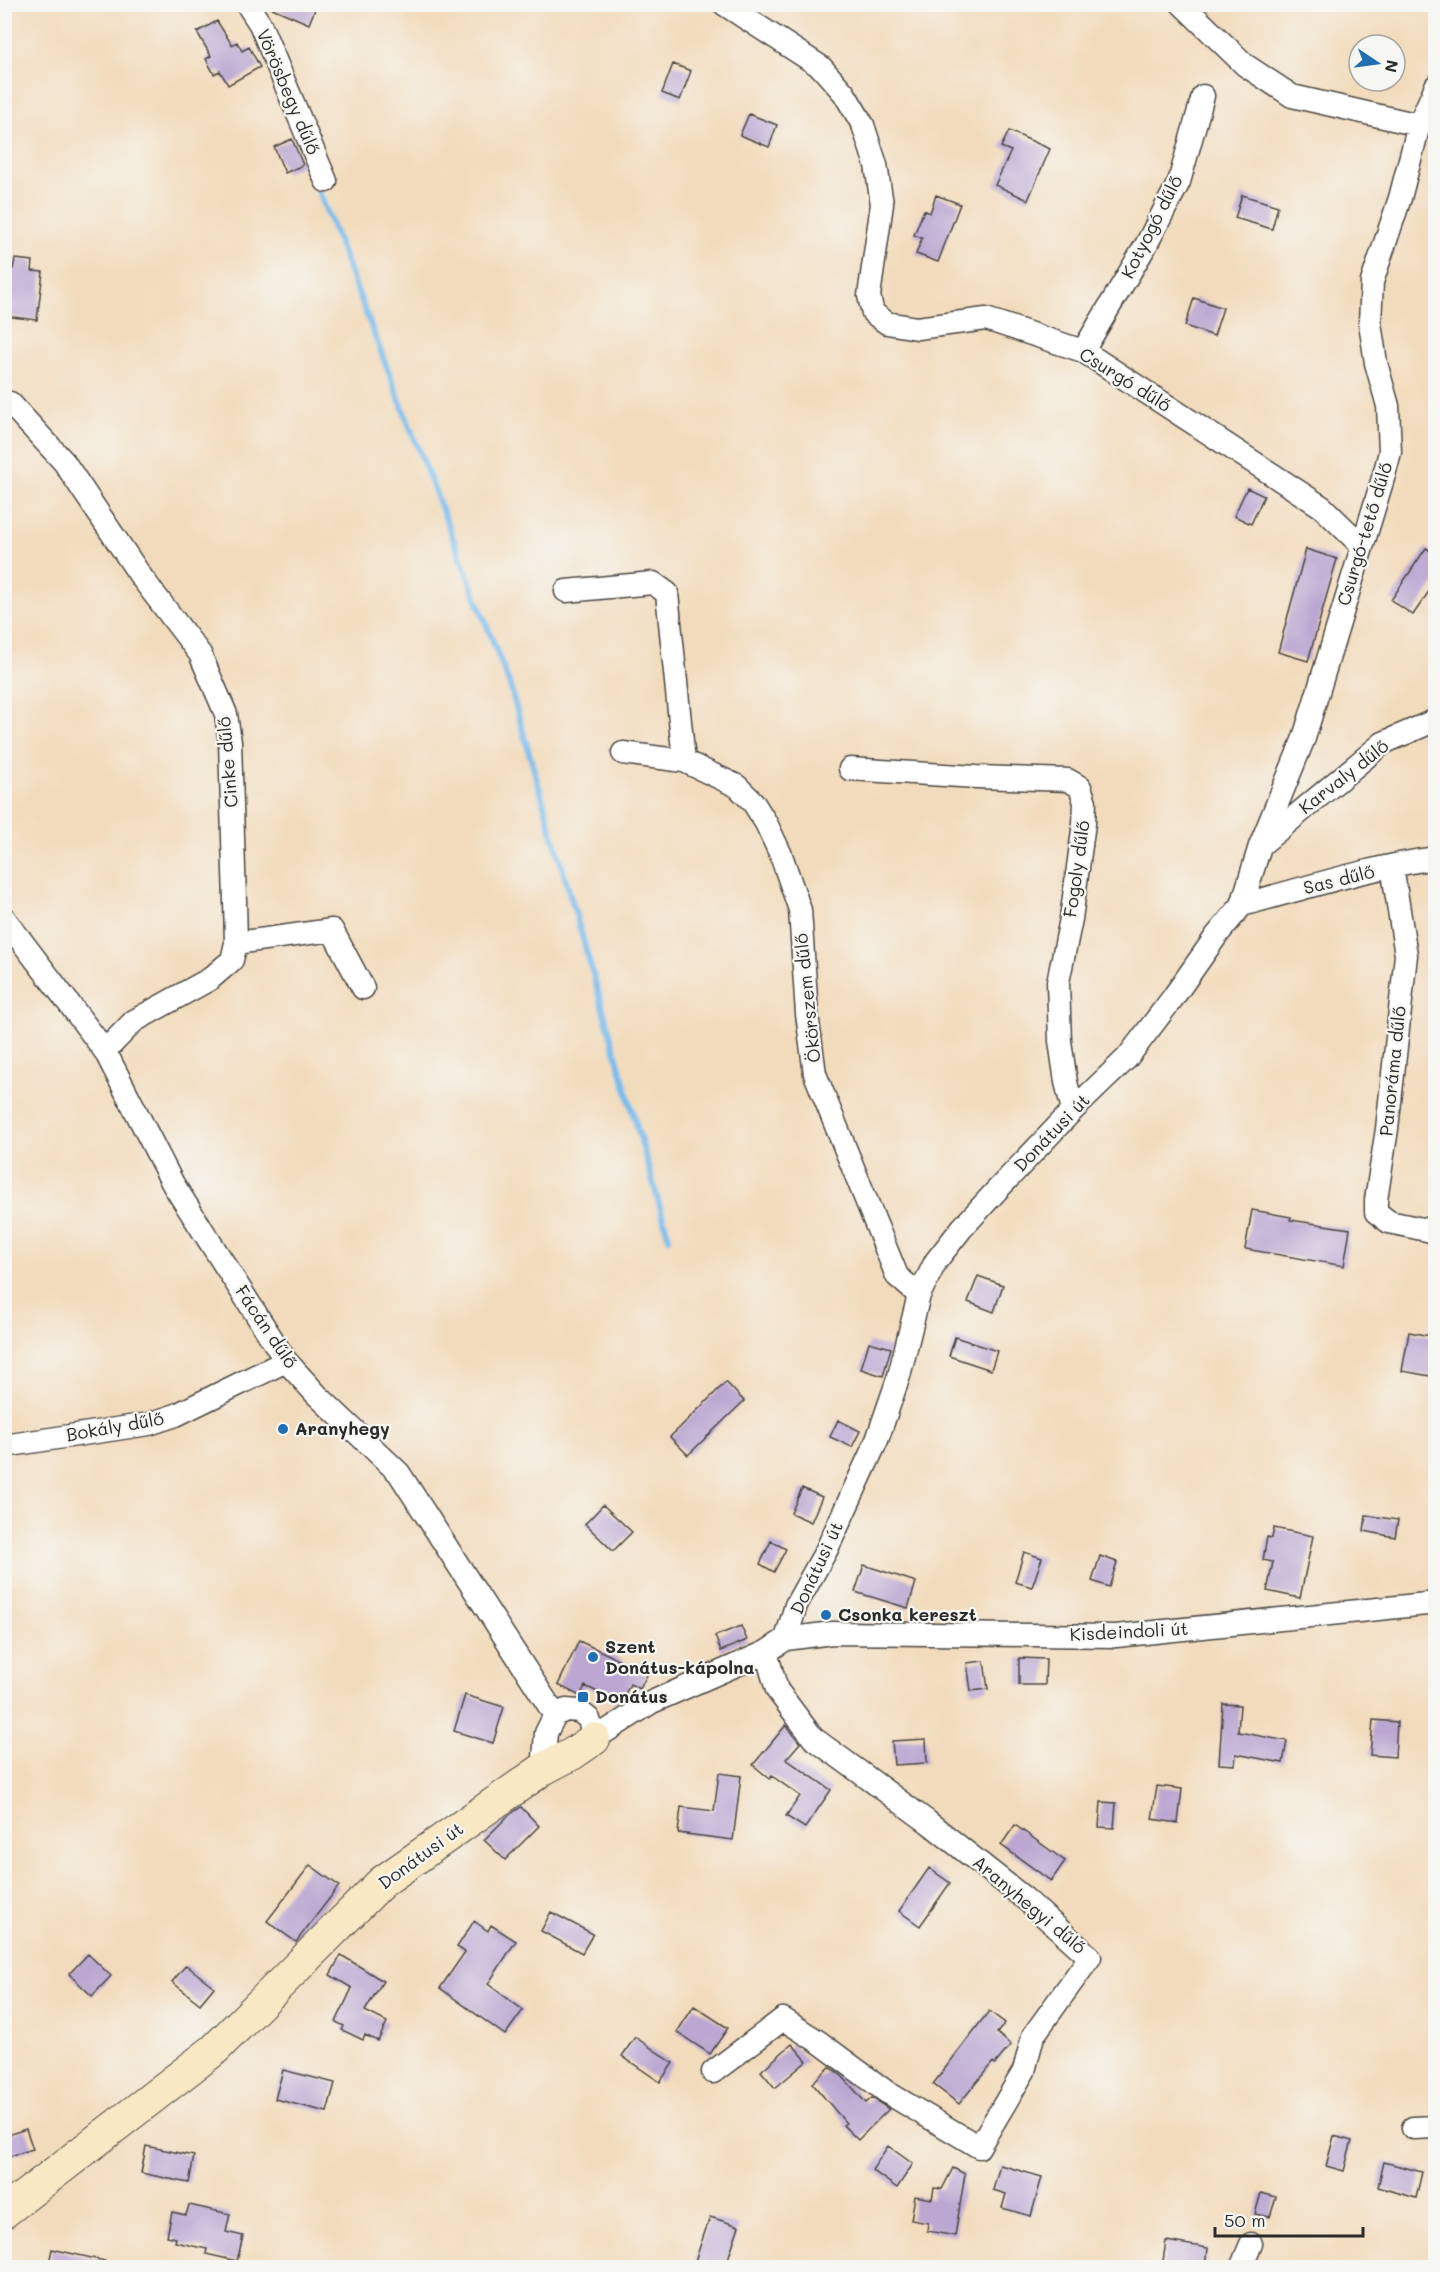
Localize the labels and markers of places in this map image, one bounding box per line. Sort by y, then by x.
place label: Aranyhegy [295,1416,390,1440]
marker: Aranyhegy [276,1422,290,1436]
place label: Csonka kereszt [838,1602,977,1626]
marker: Csonka kereszt [819,1608,833,1622]
place label: Szent Donátus-kápolna [605,1634,754,1679]
marker: Szent Donátus-kápolna [586,1650,600,1664]
place label: Donátus [595,1684,668,1708]
marker: Donátus [576,1690,590,1704]

